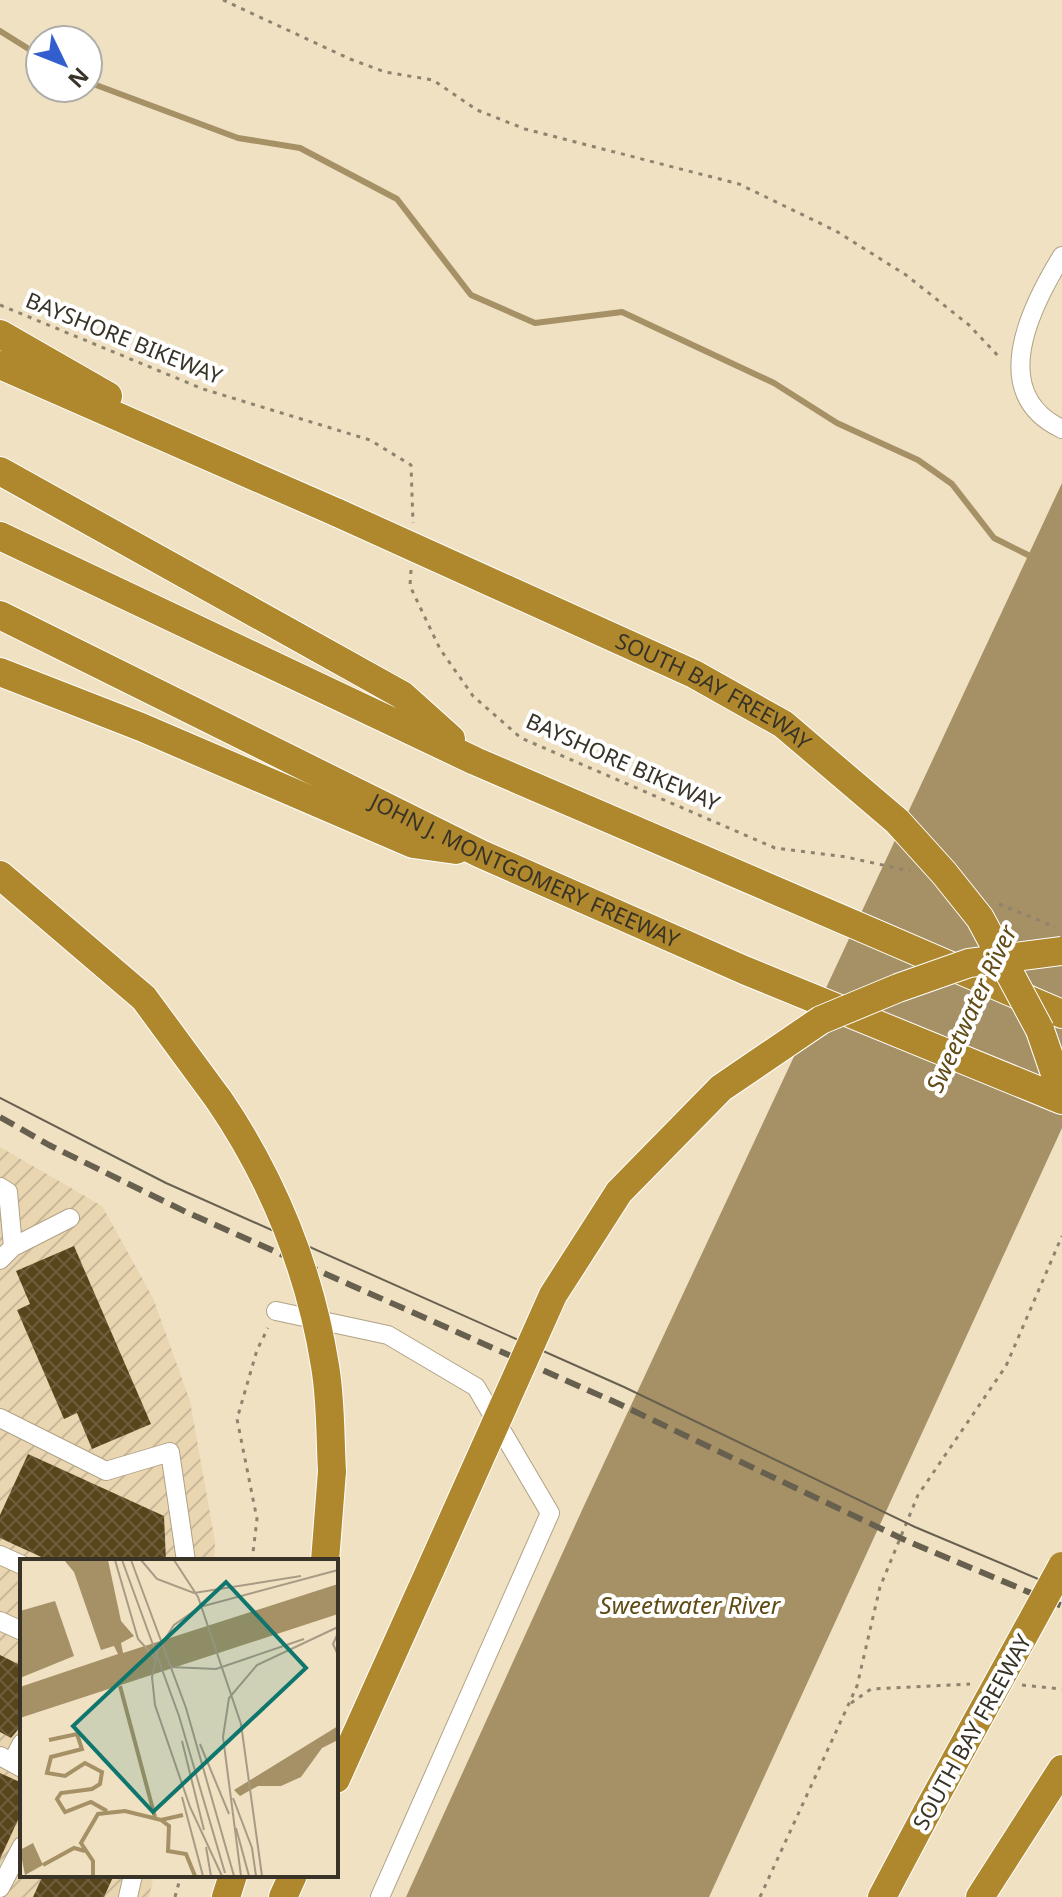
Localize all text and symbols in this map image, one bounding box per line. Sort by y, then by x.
north arrow [24,24,104,104]
text: N [62,62,96,95]
street label: BAYSHORE BIKEWAY [22,284,227,390]
street label: SOUTH BAY FREEWAY [611,625,819,756]
street label: BAYSHORE BIKEWAY [522,705,725,818]
street label: JOHN J. MONTGOMERY FREEWAY [364,785,685,954]
water label: Sweetwater River [917,918,1024,1097]
inset map [20,1559,338,1877]
water label: Sweetwater River [600,1588,782,1621]
street label: SOUTH BAY FREEWAY [905,1628,1038,1835]

